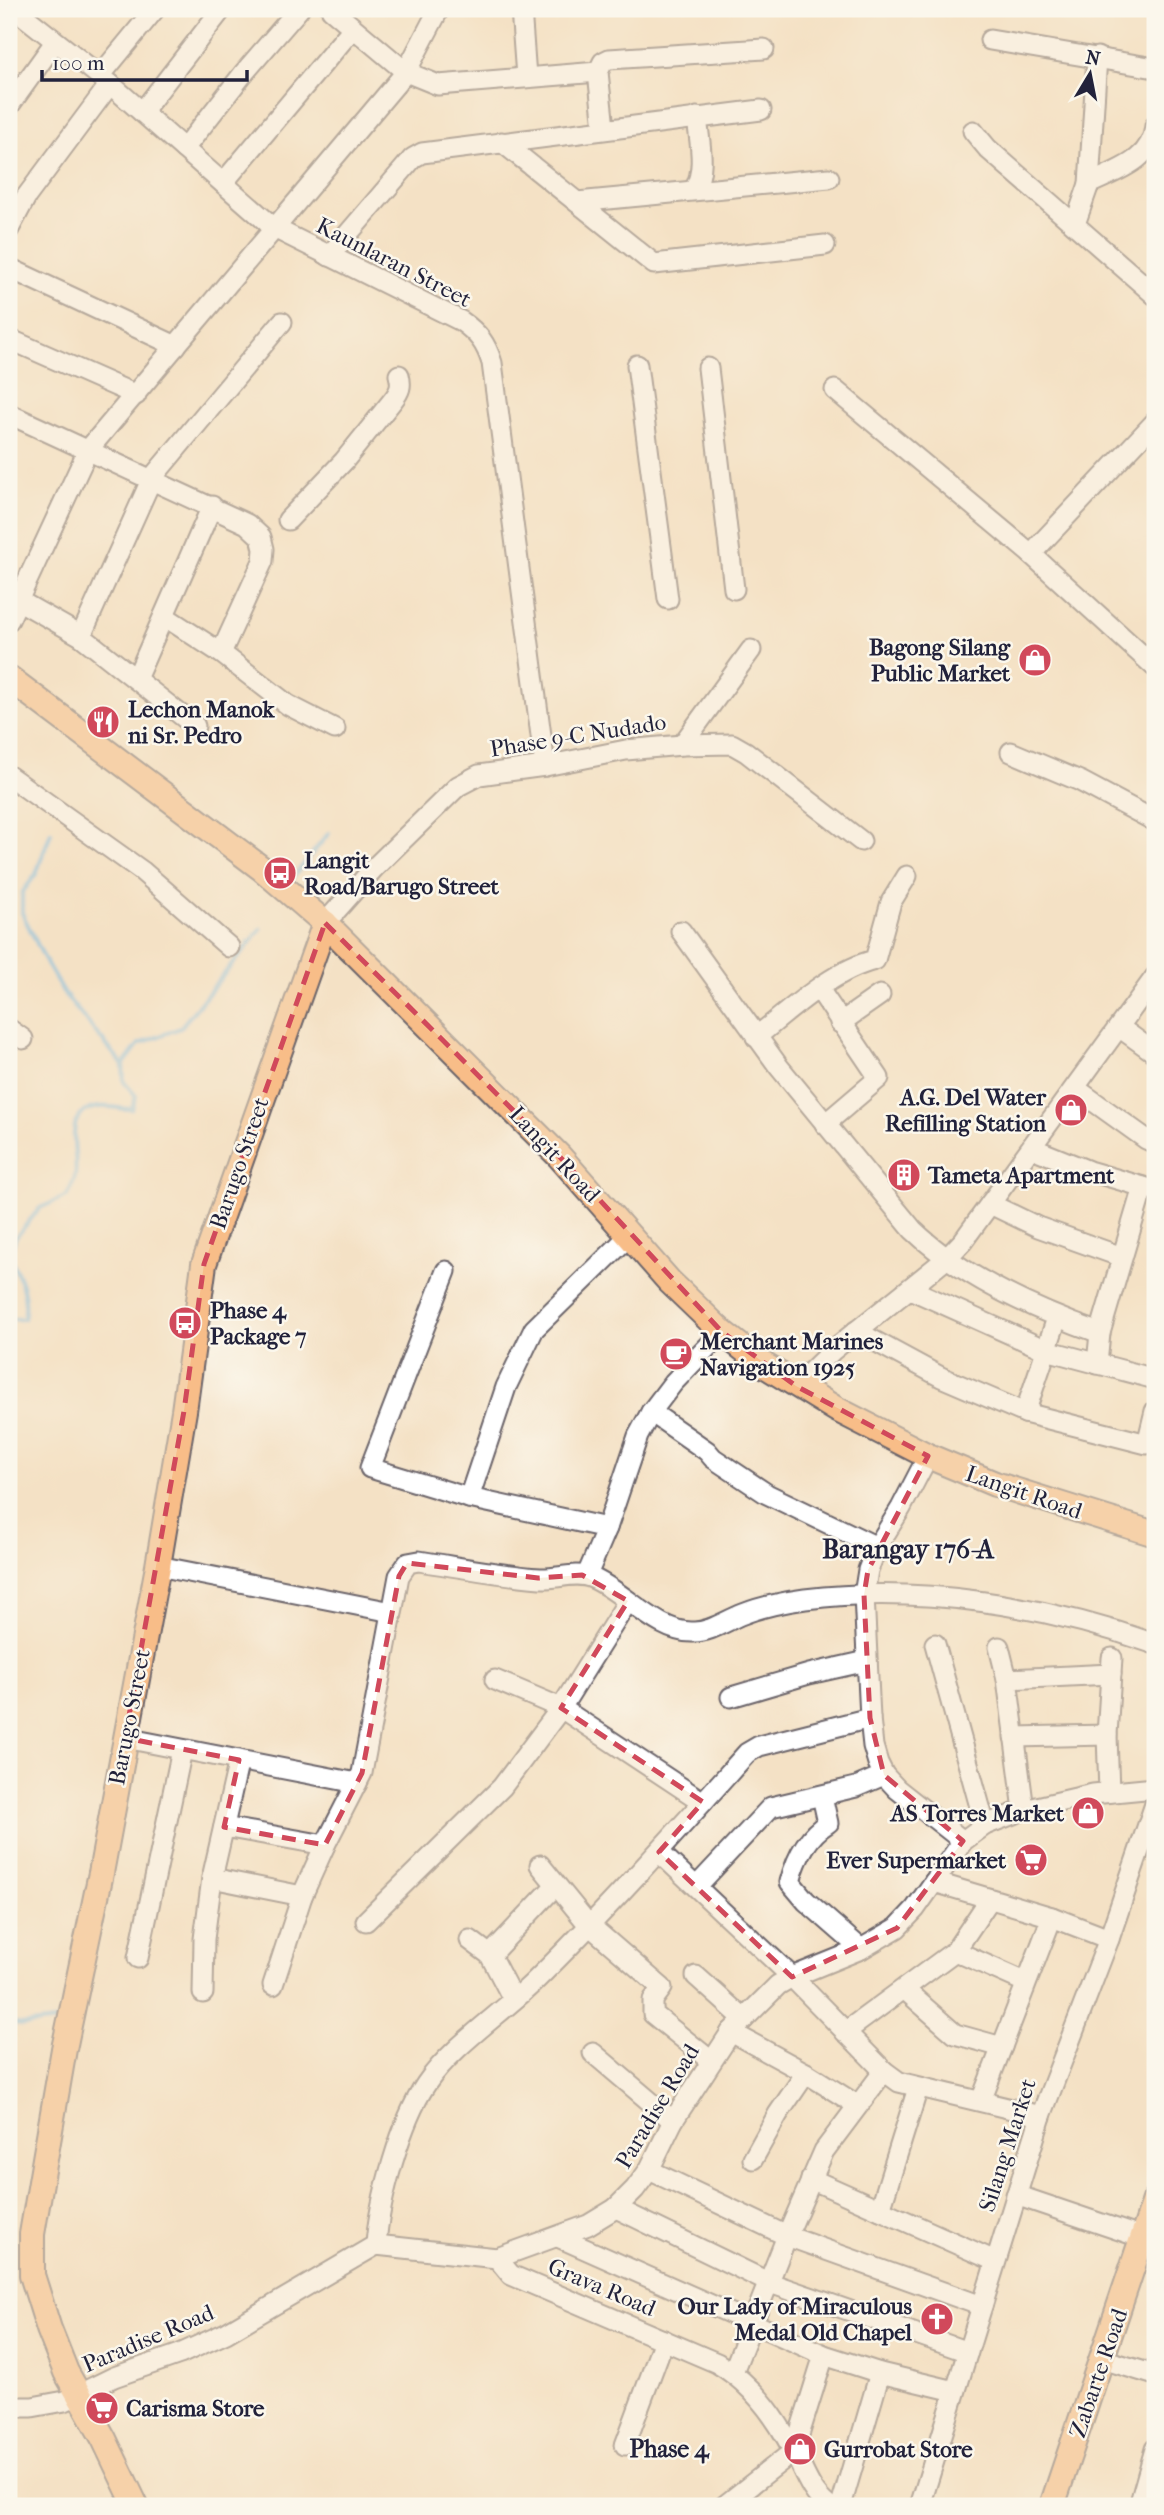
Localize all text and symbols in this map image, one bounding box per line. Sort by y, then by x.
scale bar [42,38,247,82]
north arrow [1056,38,1126,108]
text: N [1084,46,1102,70]
text: 100 m [52,51,105,75]
street label: Kaunlaran Street [312,212,476,313]
place label: Bagong Silang Public Market [869,634,1011,687]
shop icon: Bagong Silang Public Market [1016,641,1054,679]
place label: Lechon Manok ni Sr. Pedro [127,696,275,749]
restaurant icon: Lechon Manok ni Sr. Pedro [84,703,122,741]
street label: Phase 9-C Nudado [488,708,668,763]
place label: Langit Road/Barugo Street [304,847,500,900]
bus stop icon: Langit Road/Barugo Street [261,854,299,892]
place label: A.G. Del Water Refilling Station [885,1084,1047,1137]
shop icon: A.G. Del Water Refilling Station [1052,1091,1090,1129]
street label: Barugo Street [204,1094,275,1233]
street label: Langit Road [503,1101,606,1208]
building icon: Tameta Apartment [885,1156,923,1194]
place label: Tameta Apartment [927,1162,1115,1189]
place label: Phase 4 Package 7 [210,1297,306,1350]
bus stop icon: Phase 4 Package 7 [166,1304,204,1342]
place label: Merchant Marines Navigation 1925 [700,1328,884,1381]
cafe icon: Merchant Marines Navigation 1925 [657,1335,695,1373]
street label: Langit Road [962,1460,1086,1525]
district label: Barangay 176-A [822,1534,995,1565]
street label: Barugo Street [103,1647,156,1787]
shop icon: AS Torres Market [1069,1794,1107,1832]
place label: AS Torres Market [889,1800,1065,1827]
supermarket icon: Ever Supermarket [1012,1841,1050,1879]
place label: Ever Supermarket [826,1847,1007,1874]
street label: Paradise Road [610,2039,705,2173]
street label: Silang Market [973,2075,1042,2215]
street label: Grava Road [544,2253,660,2322]
place label: Our Lady of Miraculous Medal Old Chapel [678,2293,913,2346]
street label: Paradise Road [78,2298,218,2378]
church icon: Our Lady of Miraculous Medal Old Chapel [918,2300,956,2338]
street label: Zabarte Road [1064,2305,1133,2441]
supermarket icon: Carisma Store [83,2389,121,2427]
place label: Carisma Store [126,2395,265,2422]
shop icon: Gurrobat Store [781,2430,819,2468]
district label: Phase 4 [629,2435,710,2464]
place label: Gurrobat Store [824,2436,973,2463]

